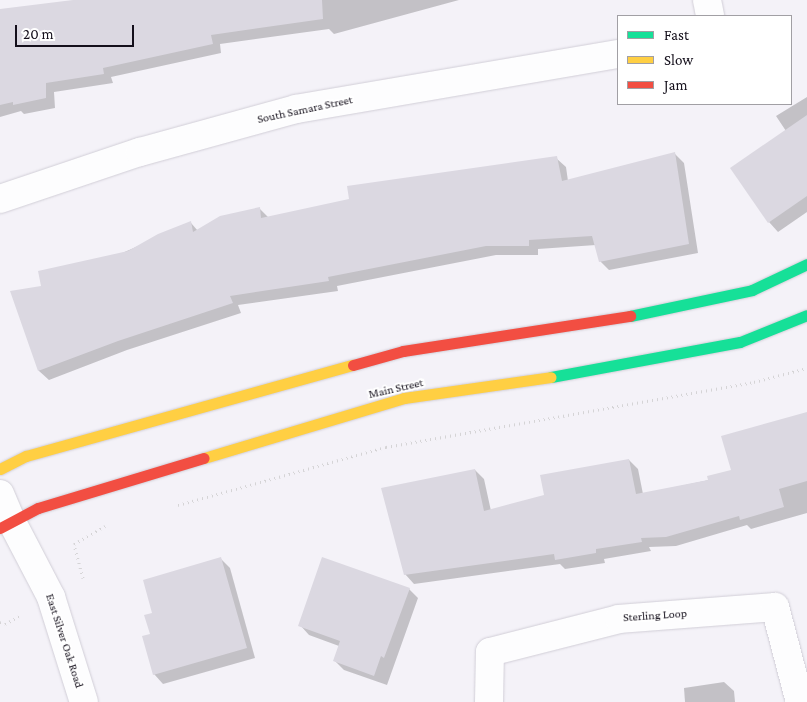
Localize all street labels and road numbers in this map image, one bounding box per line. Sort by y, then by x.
street label: South Samara Street [256,93,354,127]
street label: Main Street [367,376,425,402]
street label: East Silver Oak Road [42,592,86,690]
street label: Sterling Loop [623,607,687,625]

